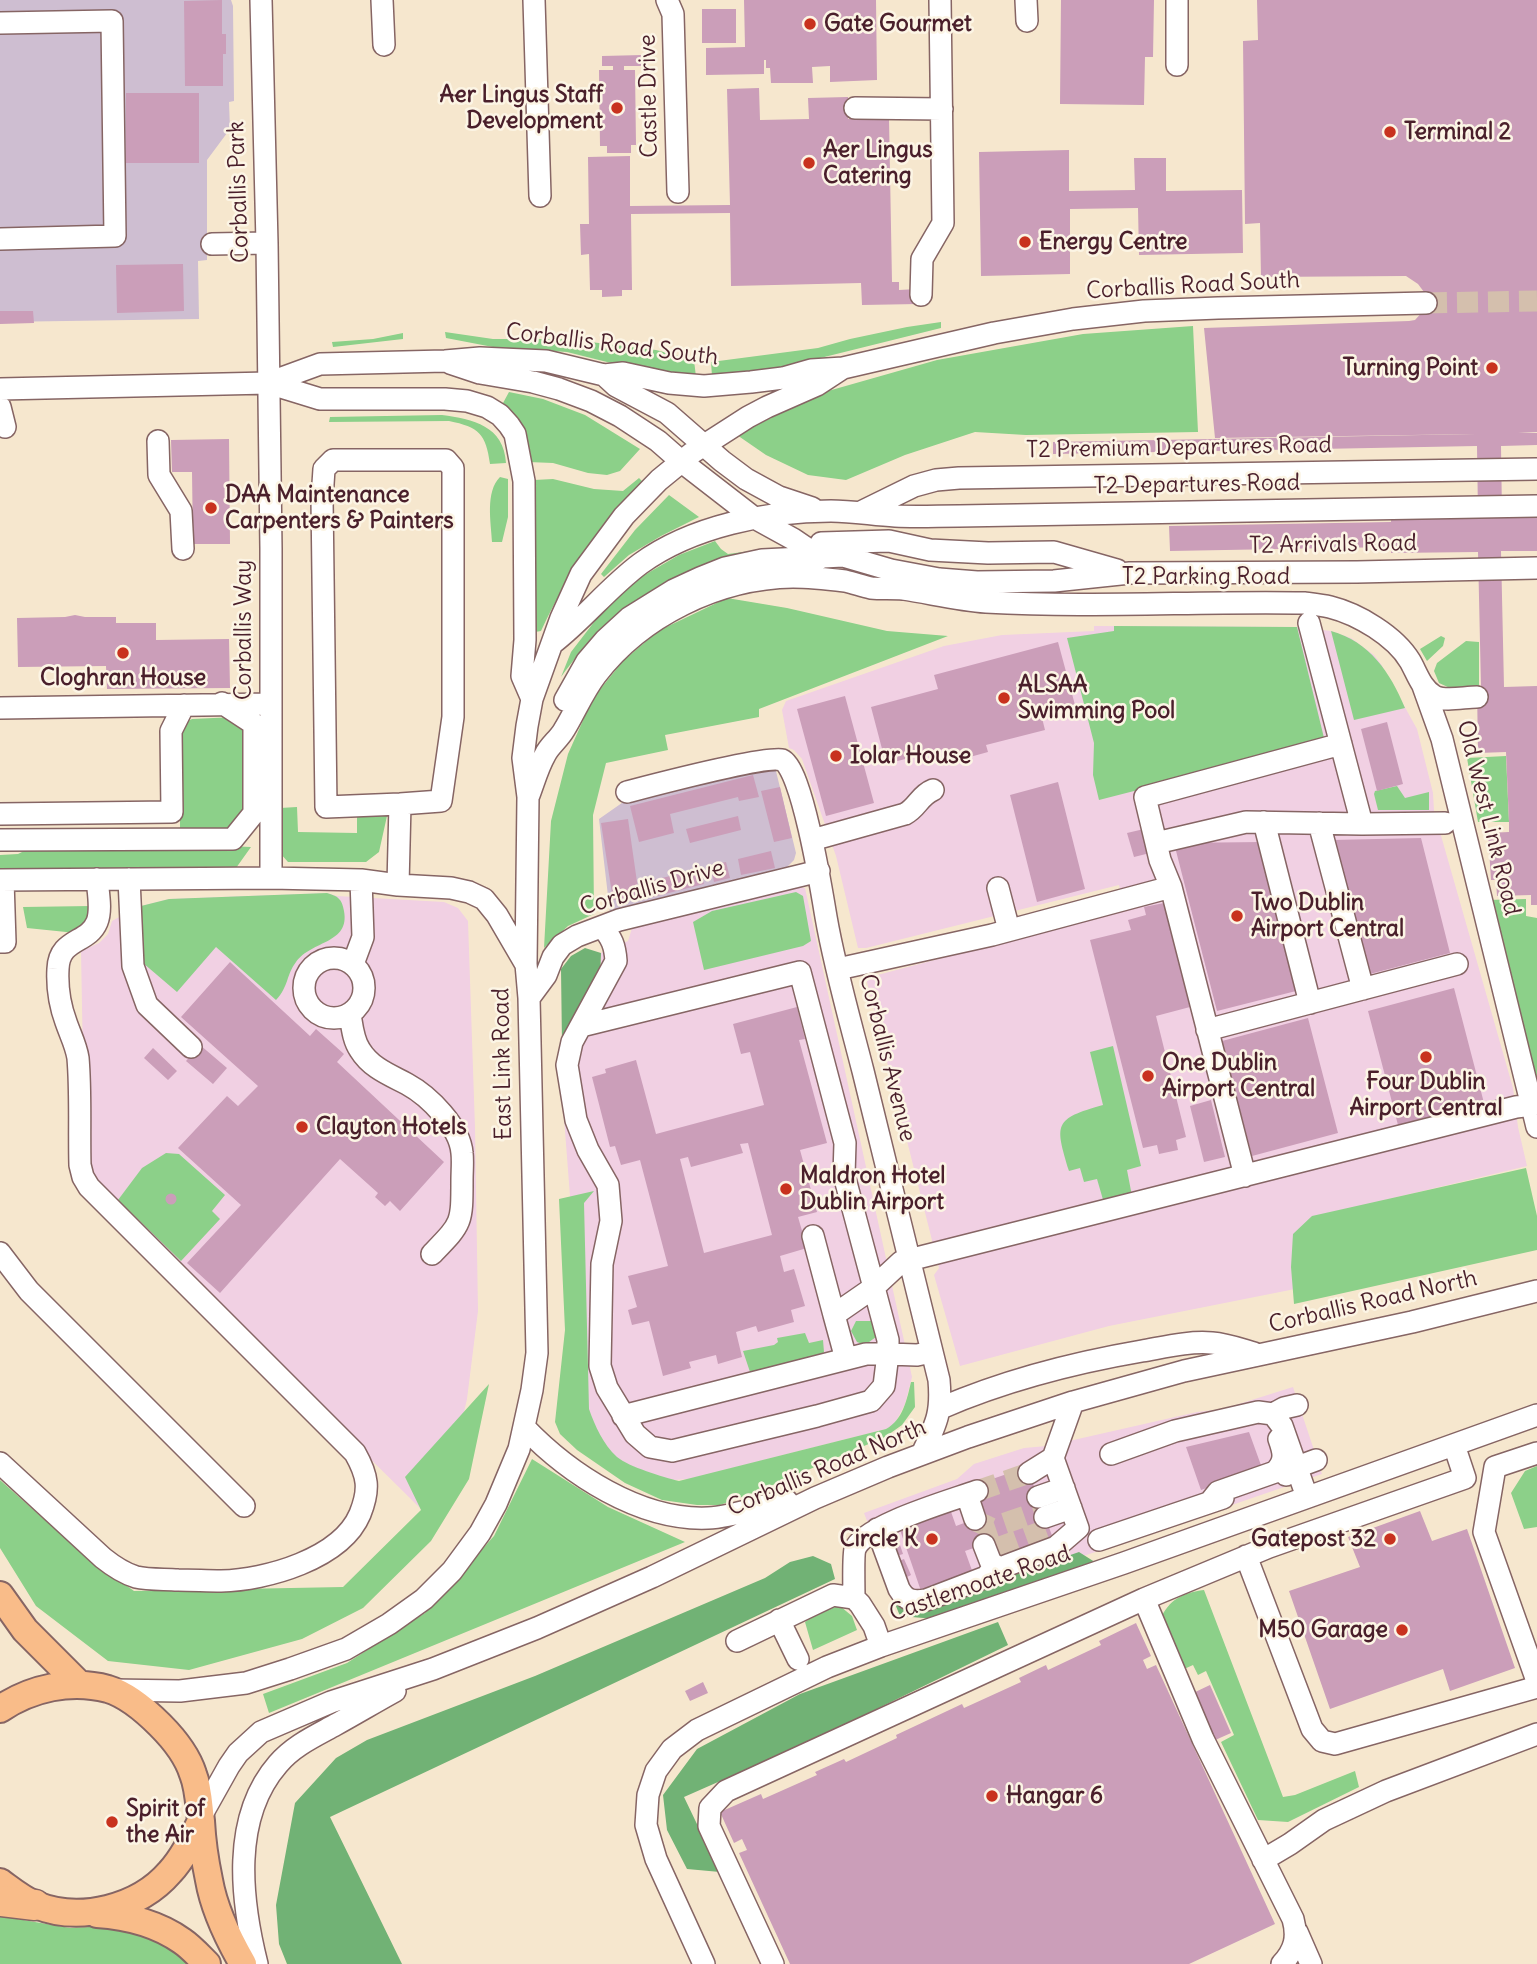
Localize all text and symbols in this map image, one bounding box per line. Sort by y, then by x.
place label: Gate Gourmet [824,10,972,38]
marker: Gate Gourmet [802,16,818,32]
street label: Castle Drive [634,34,664,158]
place label: Aer Lingus Staff Development [439,81,603,135]
marker: Aer Lingus Staff Development [609,100,625,116]
place label: Terminal 2 [1404,118,1511,146]
street label: Corballis Park [223,121,255,263]
marker: Terminal 2 [1382,124,1398,140]
place label: Aer Lingus Catering [823,136,933,190]
marker: Aer Lingus Catering [801,155,817,171]
place label: Energy Centre [1039,228,1187,256]
marker: Energy Centre [1017,234,1033,250]
street label: Corballis Road South [1085,267,1301,305]
street label: Corballis Road South [504,318,720,372]
place label: Turning Point [1342,354,1478,382]
marker: Turning Point [1484,360,1500,376]
street label: T2 Premium Departures Road [1026,432,1332,464]
street label: T2 Departures Road [1093,469,1301,501]
place label: DAA Maintenance Carpenters & Painters [225,481,454,535]
marker: DAA Maintenance Carpenters & Painters [203,500,219,516]
street label: T2 Arrivals Road [1249,530,1417,560]
street label: Corballis Way [230,560,258,700]
street label: T2 Parking Road [1122,563,1290,591]
marker: Cloghran House [115,645,131,661]
place label: Cloghran House [40,664,206,692]
place label: ALSAA Swimming Pool [1018,671,1175,725]
marker: ALSAA Swimming Pool [996,690,1012,706]
street label: Old West Link Road [1450,718,1526,918]
place label: Iolar House [850,742,971,770]
marker: Iolar House [828,748,844,764]
street label: Corballis Drive [577,854,727,922]
place label: Two Dublin Airport Central [1251,889,1404,943]
marker: Two Dublin Airport Central [1229,908,1245,924]
street label: Corballis Avenue [853,971,921,1145]
street label: East Link Road [488,988,518,1140]
place label: One Dublin Airport Central [1162,1049,1315,1103]
marker: Four Dublin Airport Central [1418,1049,1434,1065]
marker: One Dublin Airport Central [1140,1068,1156,1084]
place label: Four Dublin Airport Central [1349,1068,1503,1122]
place label: Clayton Hotels [316,1113,467,1141]
marker: Clayton Hotels [294,1119,310,1135]
place label: Maldron Hotel Dublin Airport [800,1162,946,1216]
marker: Maldron Hotel Dublin Airport [778,1181,794,1197]
street label: Corballis Road North [1266,1265,1480,1339]
street label: Corballis Road North [724,1414,930,1522]
place label: Circle K [840,1525,918,1553]
place label: Gatepost 32 [1251,1525,1376,1553]
marker: Circle K [924,1531,940,1547]
marker: Gatepost 32 [1382,1531,1398,1547]
street label: Castlemoate Road [886,1540,1074,1628]
place label: M50 Garage [1258,1616,1388,1644]
marker: M50 Garage [1394,1622,1410,1638]
place label: Hangar 6 [1006,1782,1103,1810]
marker: Hangar 6 [984,1788,1000,1804]
place label: Spirit of the Air [126,1795,205,1849]
marker: Spirit of the Air [104,1814,120,1830]

